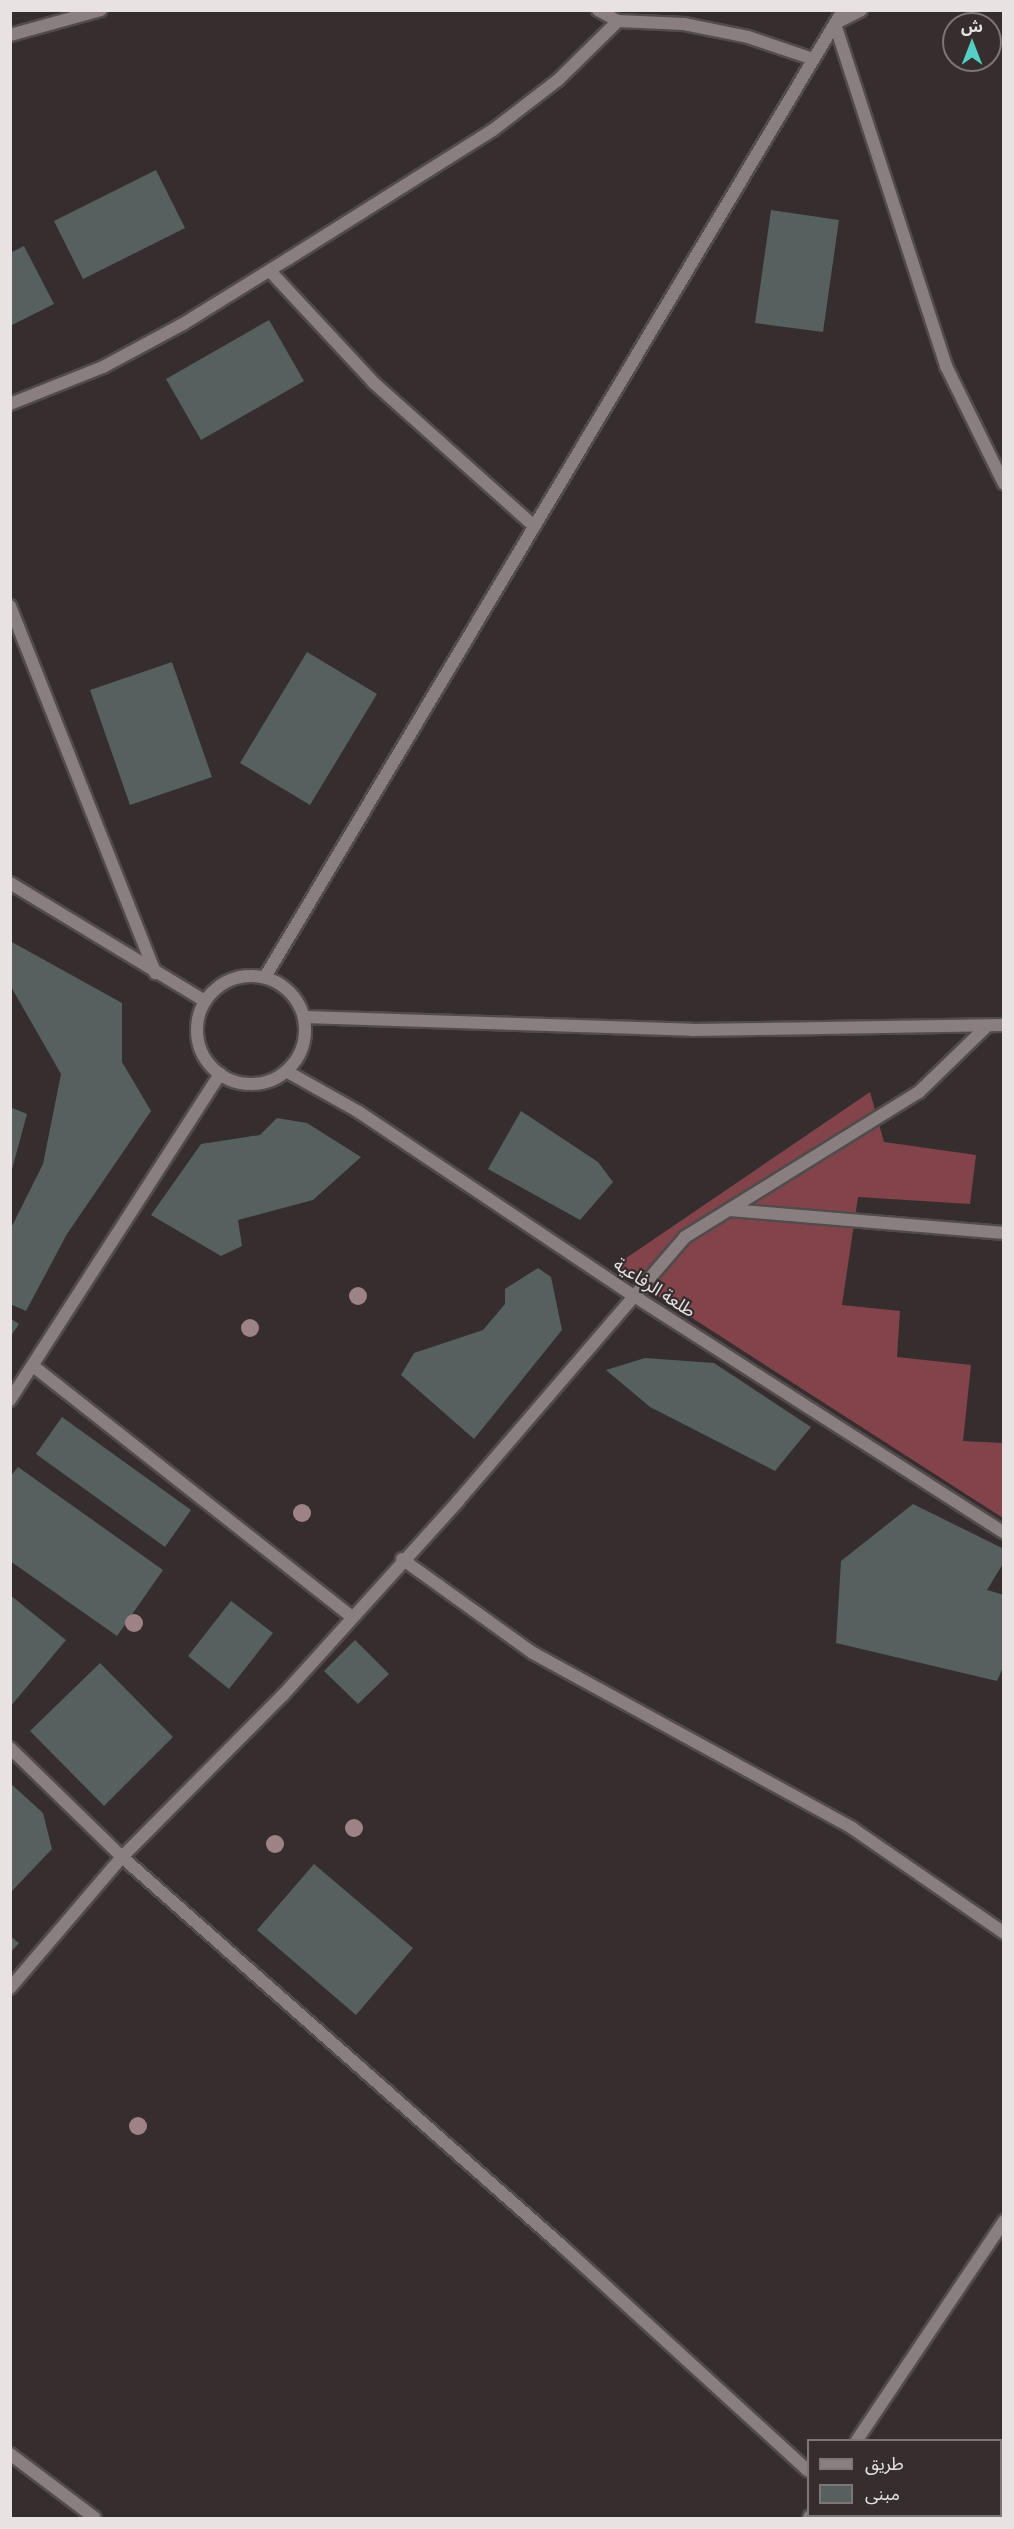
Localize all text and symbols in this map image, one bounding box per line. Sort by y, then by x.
north arrow [942,12,1002,72]
text: ش [961,17,983,35]
street label: طلعة الرفاعية [610,1253,700,1321]
legend [807,2439,1002,2517]
text: طريق [865,2453,904,2473]
text: مبنى [865,2483,900,2503]

